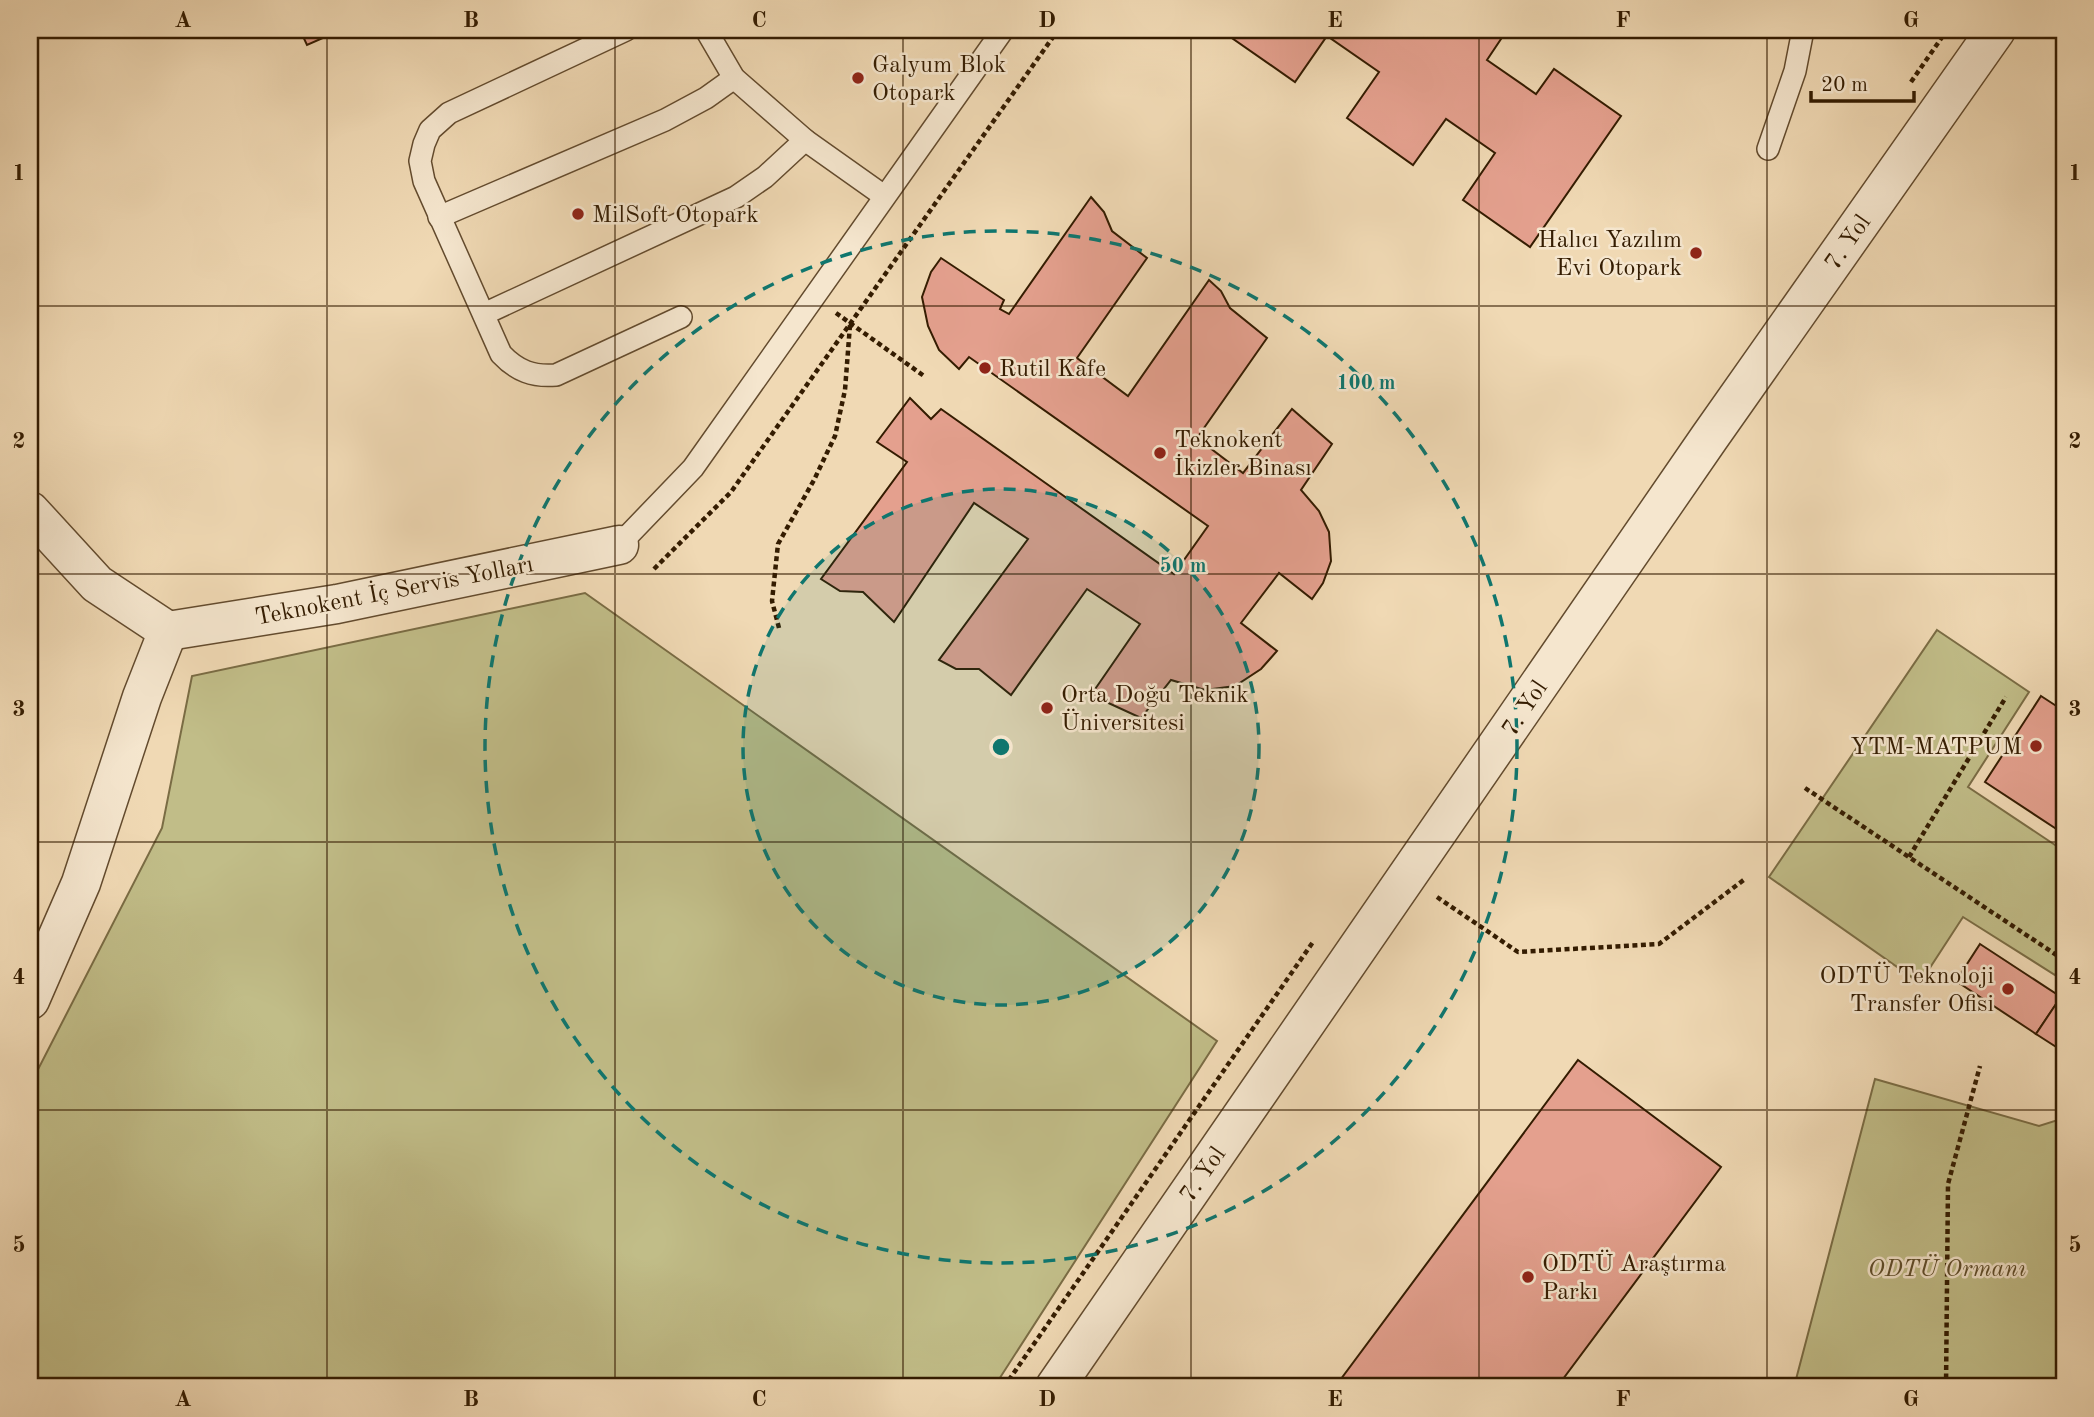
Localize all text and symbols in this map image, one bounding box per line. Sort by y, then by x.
text: A [174,9,192,32]
text: B [463,9,479,32]
text: C [751,9,767,32]
text: D [1038,9,1056,32]
text: E [1327,9,1343,32]
text: F [1615,9,1631,32]
text: G [1903,9,1919,32]
place label: Galyum Blok Otopark [872,54,1006,106]
scale bar [1811,60,1914,104]
marker: Galyum Blok Otopark [850,70,866,86]
text: 20 m [1821,75,1868,96]
text: 1 [12,162,26,185]
text: 1 [2068,162,2082,185]
place label: MilSoft Otopark [592,204,759,228]
marker: MilSoft Otopark [570,206,586,222]
street label: 7. Yol [1821,211,1876,275]
place label: Halıcı Yazılım Evi Otopark [1538,229,1682,281]
marker: Halıcı Yazılım Evi Otopark [1688,245,1704,261]
place label: Rutil Kafe [999,358,1106,382]
marker: Rutil Kafe [977,360,993,376]
text: 100 m [1336,373,1396,394]
place label: Teknokent İkizler Binası [1174,429,1312,481]
text: 2 [12,430,26,453]
text: 2 [2068,430,2082,453]
marker: Teknokent İkizler Binası [1152,445,1168,461]
street label: Teknokent İç Servis Yolları [253,550,536,631]
text: 50 m [1159,556,1207,577]
street label: 7. Yol [1499,677,1553,741]
place label: Orta Doğu Teknik Üniversitesi [1061,684,1249,736]
text: 3 [12,698,26,721]
text: 3 [2068,698,2082,721]
marker: Orta Doğu Teknik Üniversitesi [1039,700,1055,716]
centre of rings [989,735,1013,759]
place label: YTM-MATPUM [1850,736,2022,760]
marker: YTM-MATPUM [2028,738,2044,754]
place label: ODTÜ Teknoloji Transfer Ofisi [1819,961,1994,1017]
text: 4 [12,966,26,989]
text: 4 [2068,966,2082,989]
marker: ODTÜ Teknoloji Transfer Ofisi [2000,981,2016,997]
street label: 7. Yol [1176,1143,1231,1207]
text: 5 [12,1234,26,1257]
text: 5 [2068,1234,2082,1257]
place label: ODTÜ Araştırma Parkı [1542,1249,1726,1305]
park label: ODTÜ Ormanı [1868,1254,2026,1282]
marker: ODTÜ Araştırma Parkı [1520,1269,1536,1285]
text: A [174,1388,192,1411]
text: B [463,1388,479,1411]
text: C [751,1388,767,1411]
text: D [1038,1388,1056,1411]
text: E [1327,1388,1343,1411]
text: F [1615,1388,1631,1411]
text: G [1903,1388,1919,1411]

